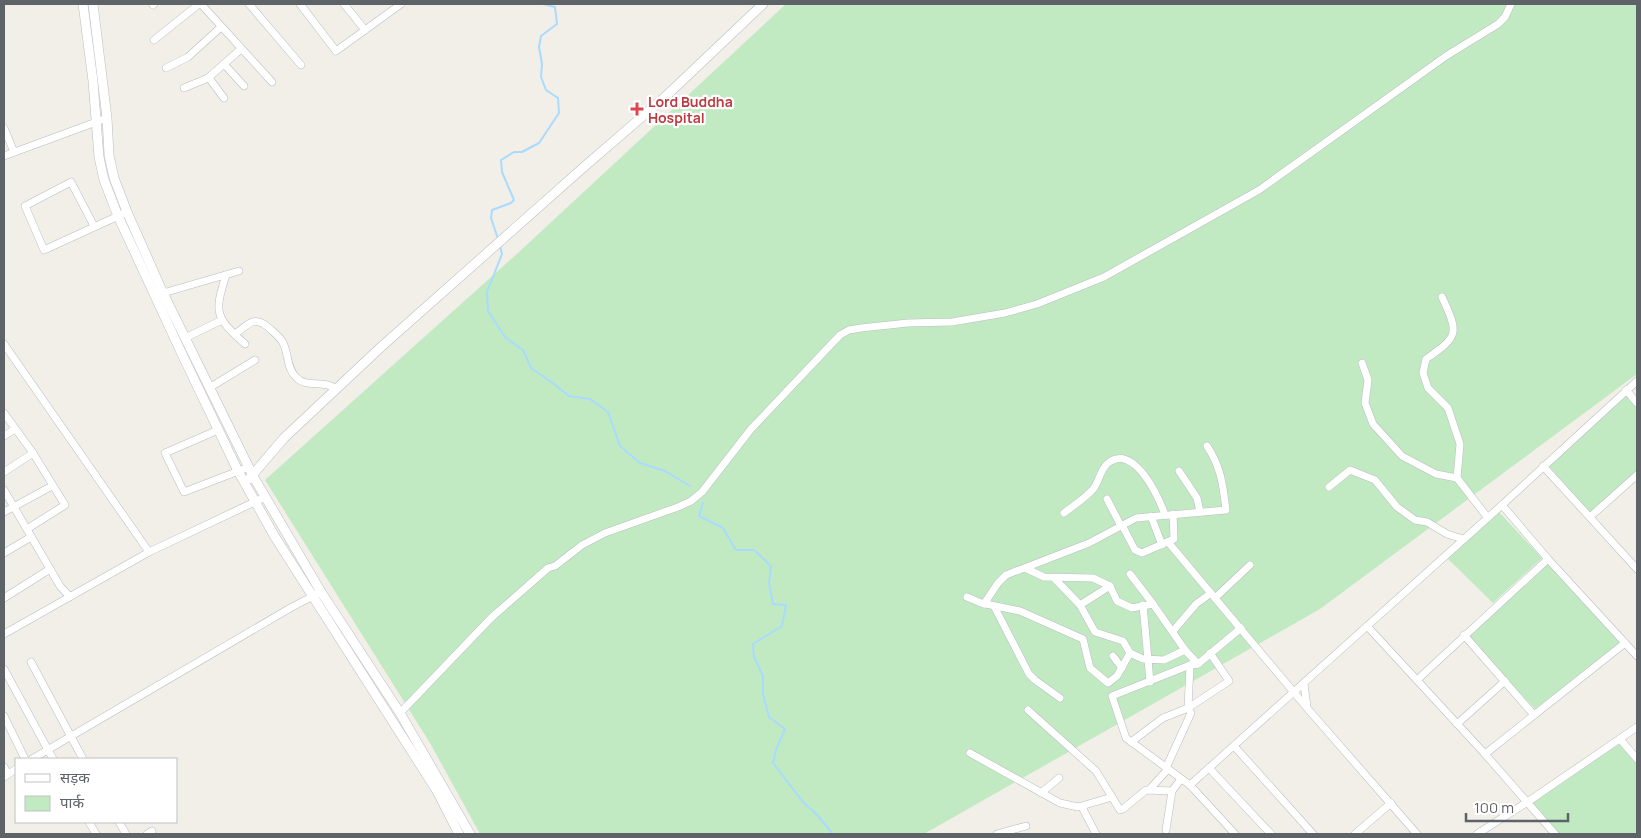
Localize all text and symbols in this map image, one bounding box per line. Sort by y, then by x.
place label: Lord Buddha Hospital [648,92,733,127]
marker: Lord Buddha Hospital [630,102,644,116]
legend [15,758,178,823]
text: सड़क [60,767,90,788]
scale bar [1466,790,1568,822]
text: पार्क [60,792,84,813]
text: 100 m [1474,797,1514,818]

